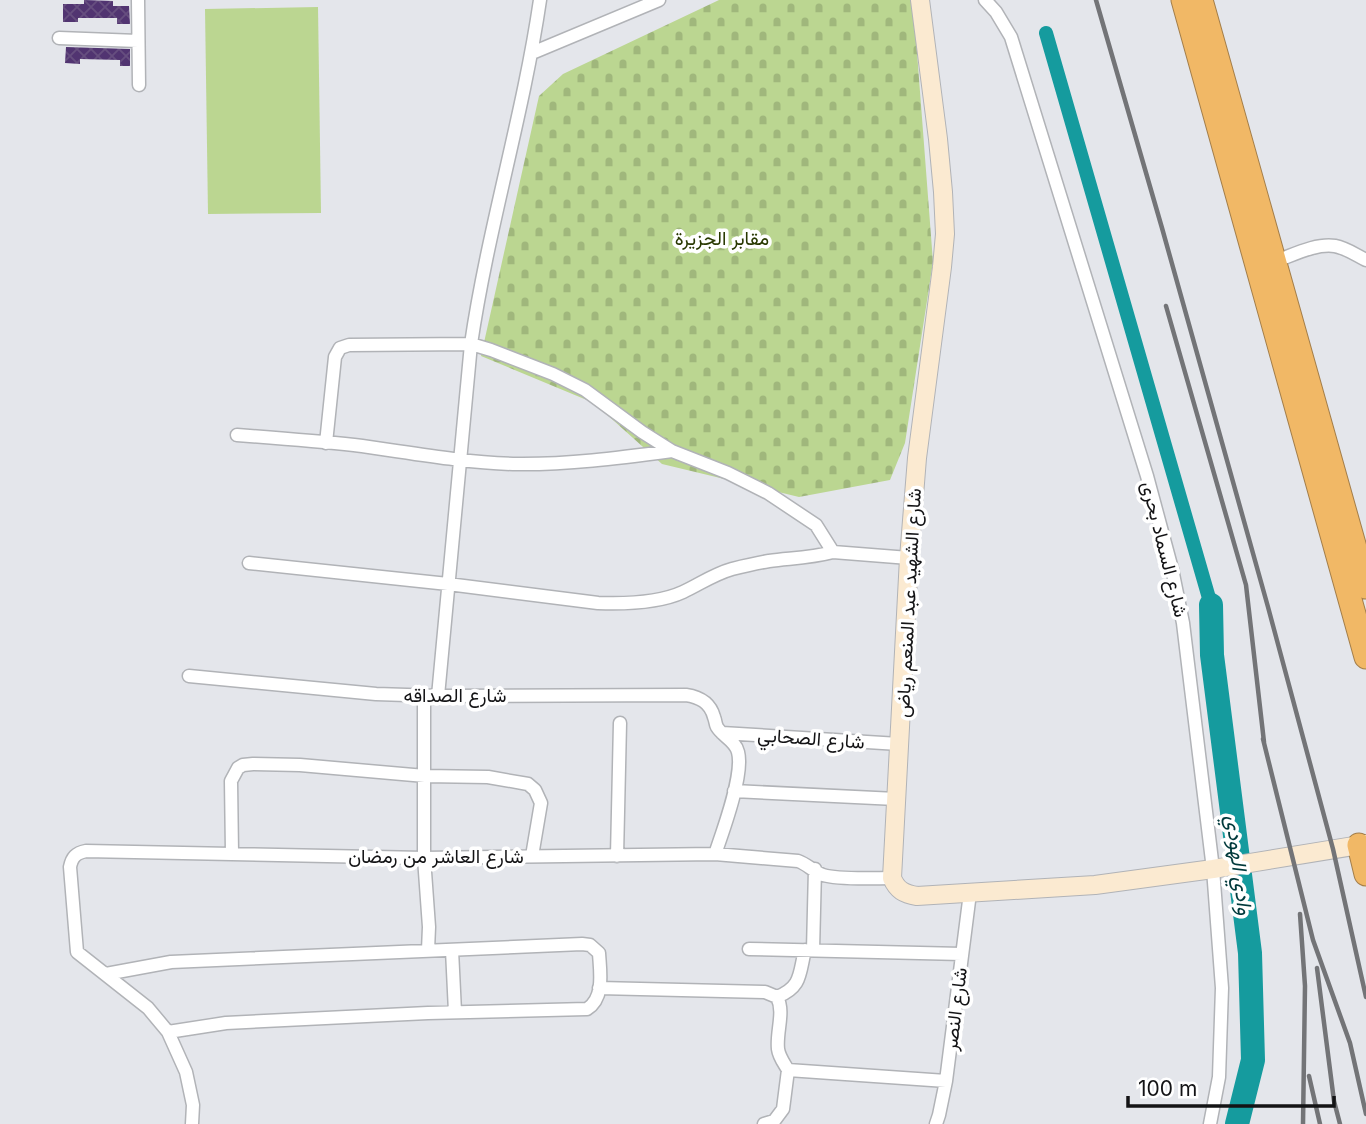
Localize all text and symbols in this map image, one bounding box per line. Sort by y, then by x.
park label: مقابر الجزيرة [675,227,769,250]
street label: شارع السماد بحرى [1136,479,1193,620]
street label: شارع الشهيد عبد المنعم رياض [891,488,927,718]
street label: شارع الصداقه [404,684,506,708]
street label: شارع الصحابي [756,723,865,758]
water label: وادي الهودي [1216,814,1258,918]
street label: شارع العاشر من رمضان [348,845,524,869]
street label: شارع النصر [939,966,973,1053]
scale bar [1128,1064,1334,1108]
text: 100 m [1138,1076,1197,1101]

